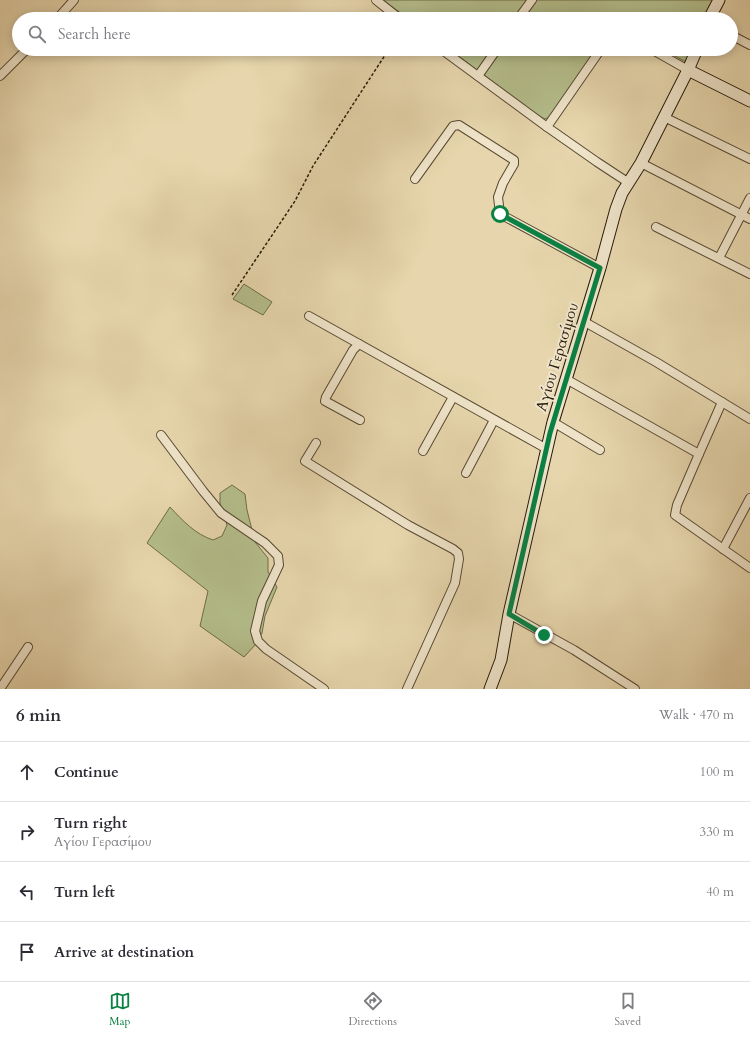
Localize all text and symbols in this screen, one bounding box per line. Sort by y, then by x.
search box [12,12,738,56]
icon: search [26,23,48,45]
text: Search here [58,24,131,44]
route start [491,205,509,223]
street label: Αγίου Γερασίμου [531,300,583,414]
route end [535,626,553,644]
text: 6 min [16,704,61,727]
text: Walk · 470 m [659,706,734,724]
icon: ahead [16,761,38,783]
text: Continue [54,762,119,782]
text: 100 m [700,763,734,781]
text: Turn right [54,813,127,833]
icon: right [16,821,38,843]
text: 330 m [700,823,734,841]
text: Αγίου Γερασίμου [54,833,152,851]
icon: left [16,881,38,903]
text: Turn left [54,882,115,902]
text: 40 m [706,883,734,901]
icon: arrive [16,941,38,963]
text: Arrive at destination [54,942,194,962]
tab: Map [109,990,131,1029]
tab: Directions [348,990,397,1029]
tab: Saved [615,990,641,1029]

